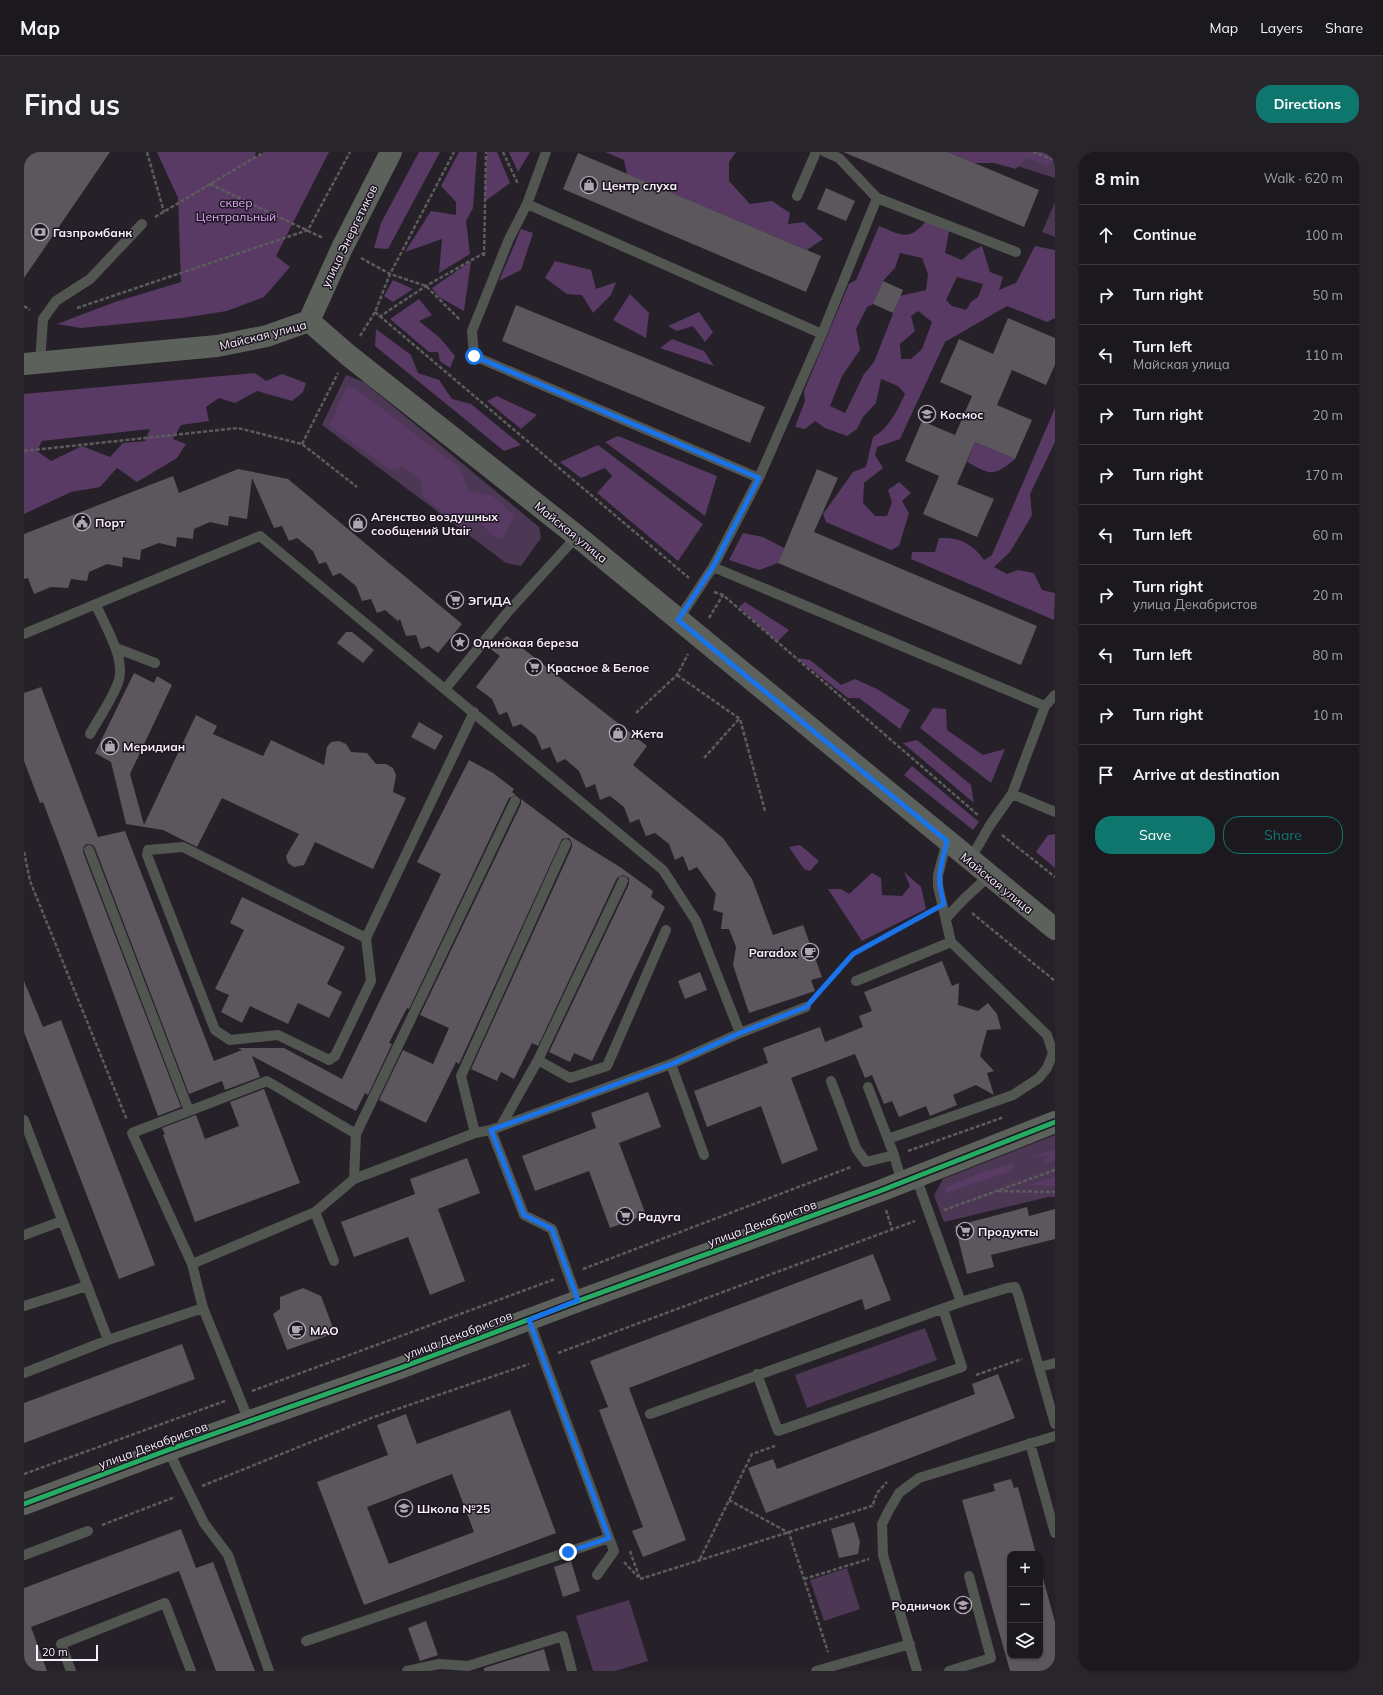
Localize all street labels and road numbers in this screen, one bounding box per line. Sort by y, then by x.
street label: улица Энергетиков [318,182,380,290]
street label: Майская улица [218,317,308,353]
street label: Майская улица [532,498,610,566]
street label: Майская улица [958,849,1036,917]
street label: улица Декабристов [706,1196,819,1250]
street label: улица Декабристов [402,1307,515,1363]
street label: улица Декабристов [97,1418,210,1472]

